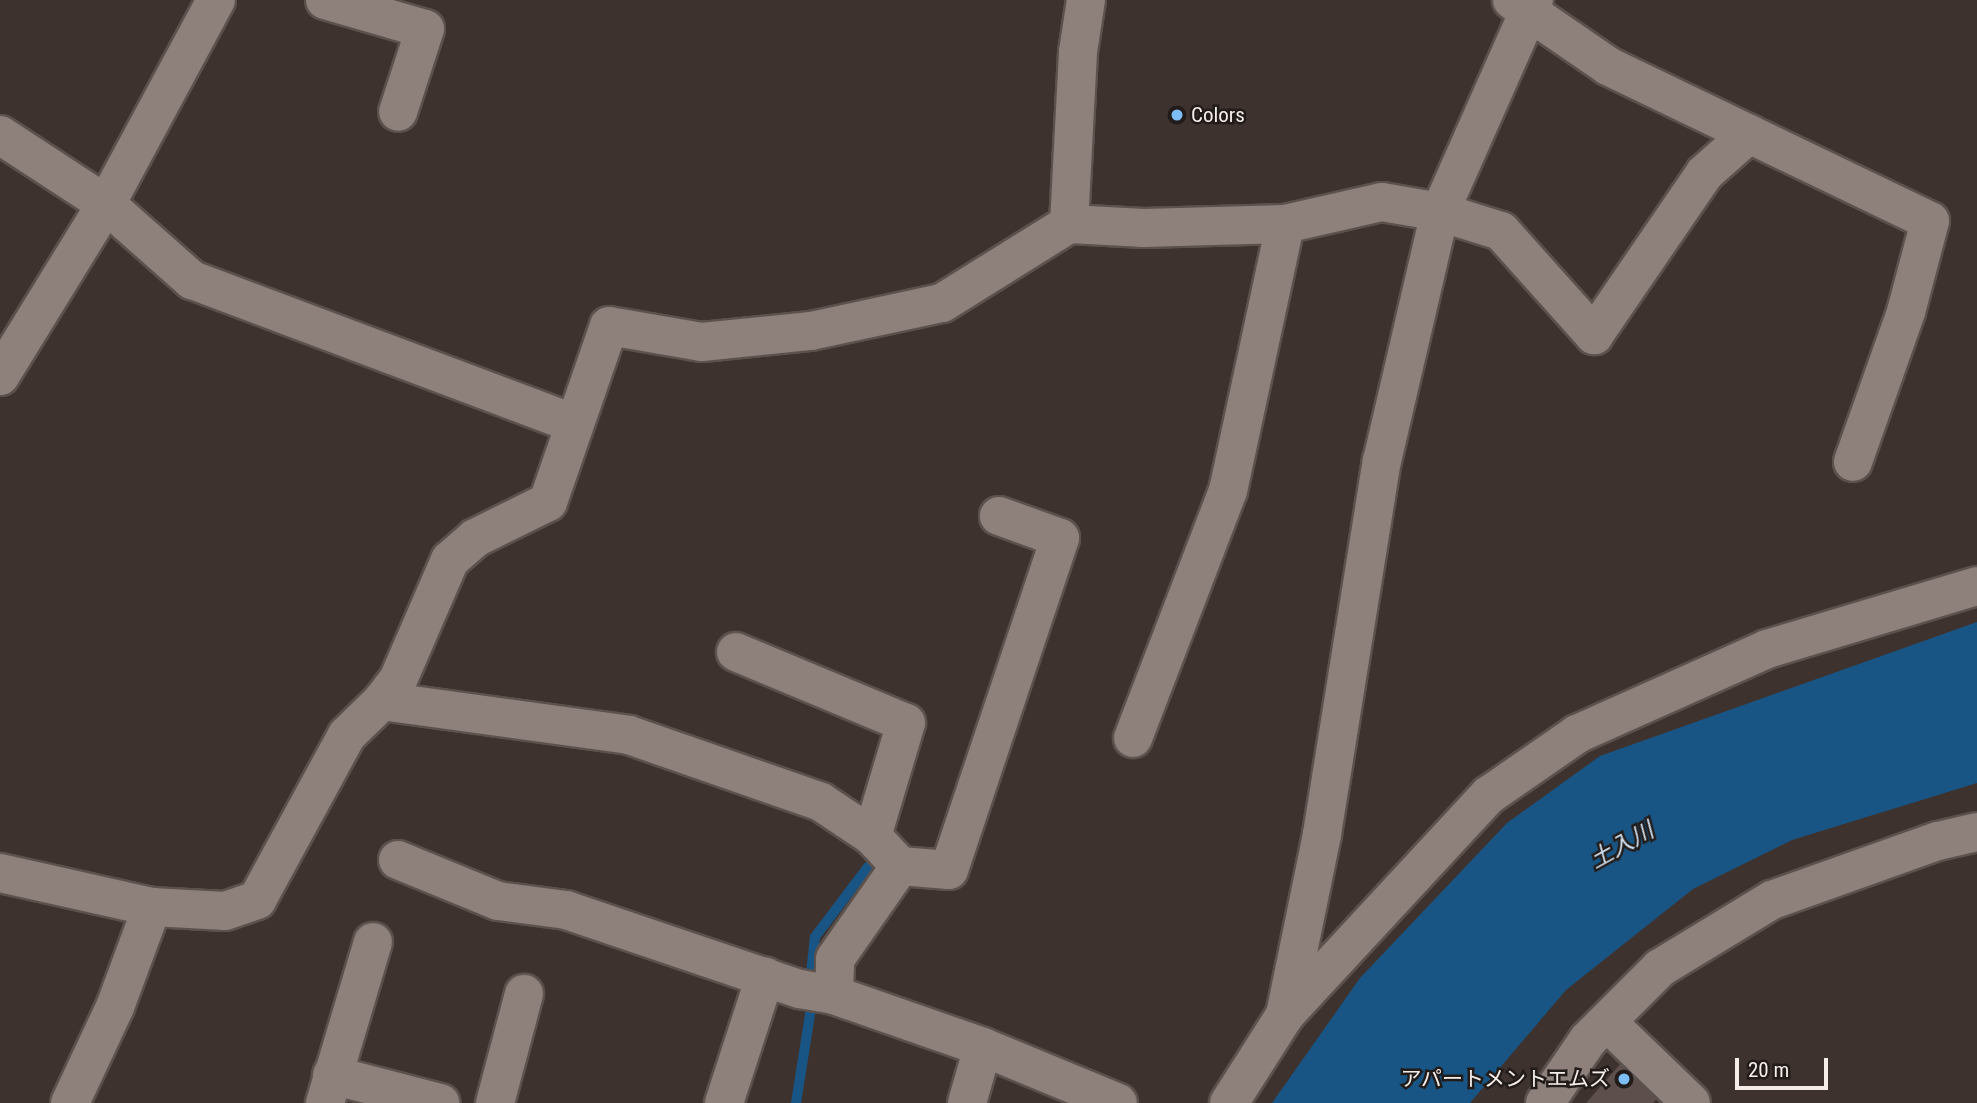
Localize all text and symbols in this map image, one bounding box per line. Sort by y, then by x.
place label: Colors [1191,102,1245,128]
marker: Colors [1169,107,1185,123]
water label: 土入川 [1585,817,1659,875]
scale bar [1739,1044,1832,1088]
text: 20 m [1748,1058,1789,1082]
place label: アパートメントエムズ [1400,1066,1610,1092]
marker: アパートメントエムズ [1616,1071,1632,1087]

